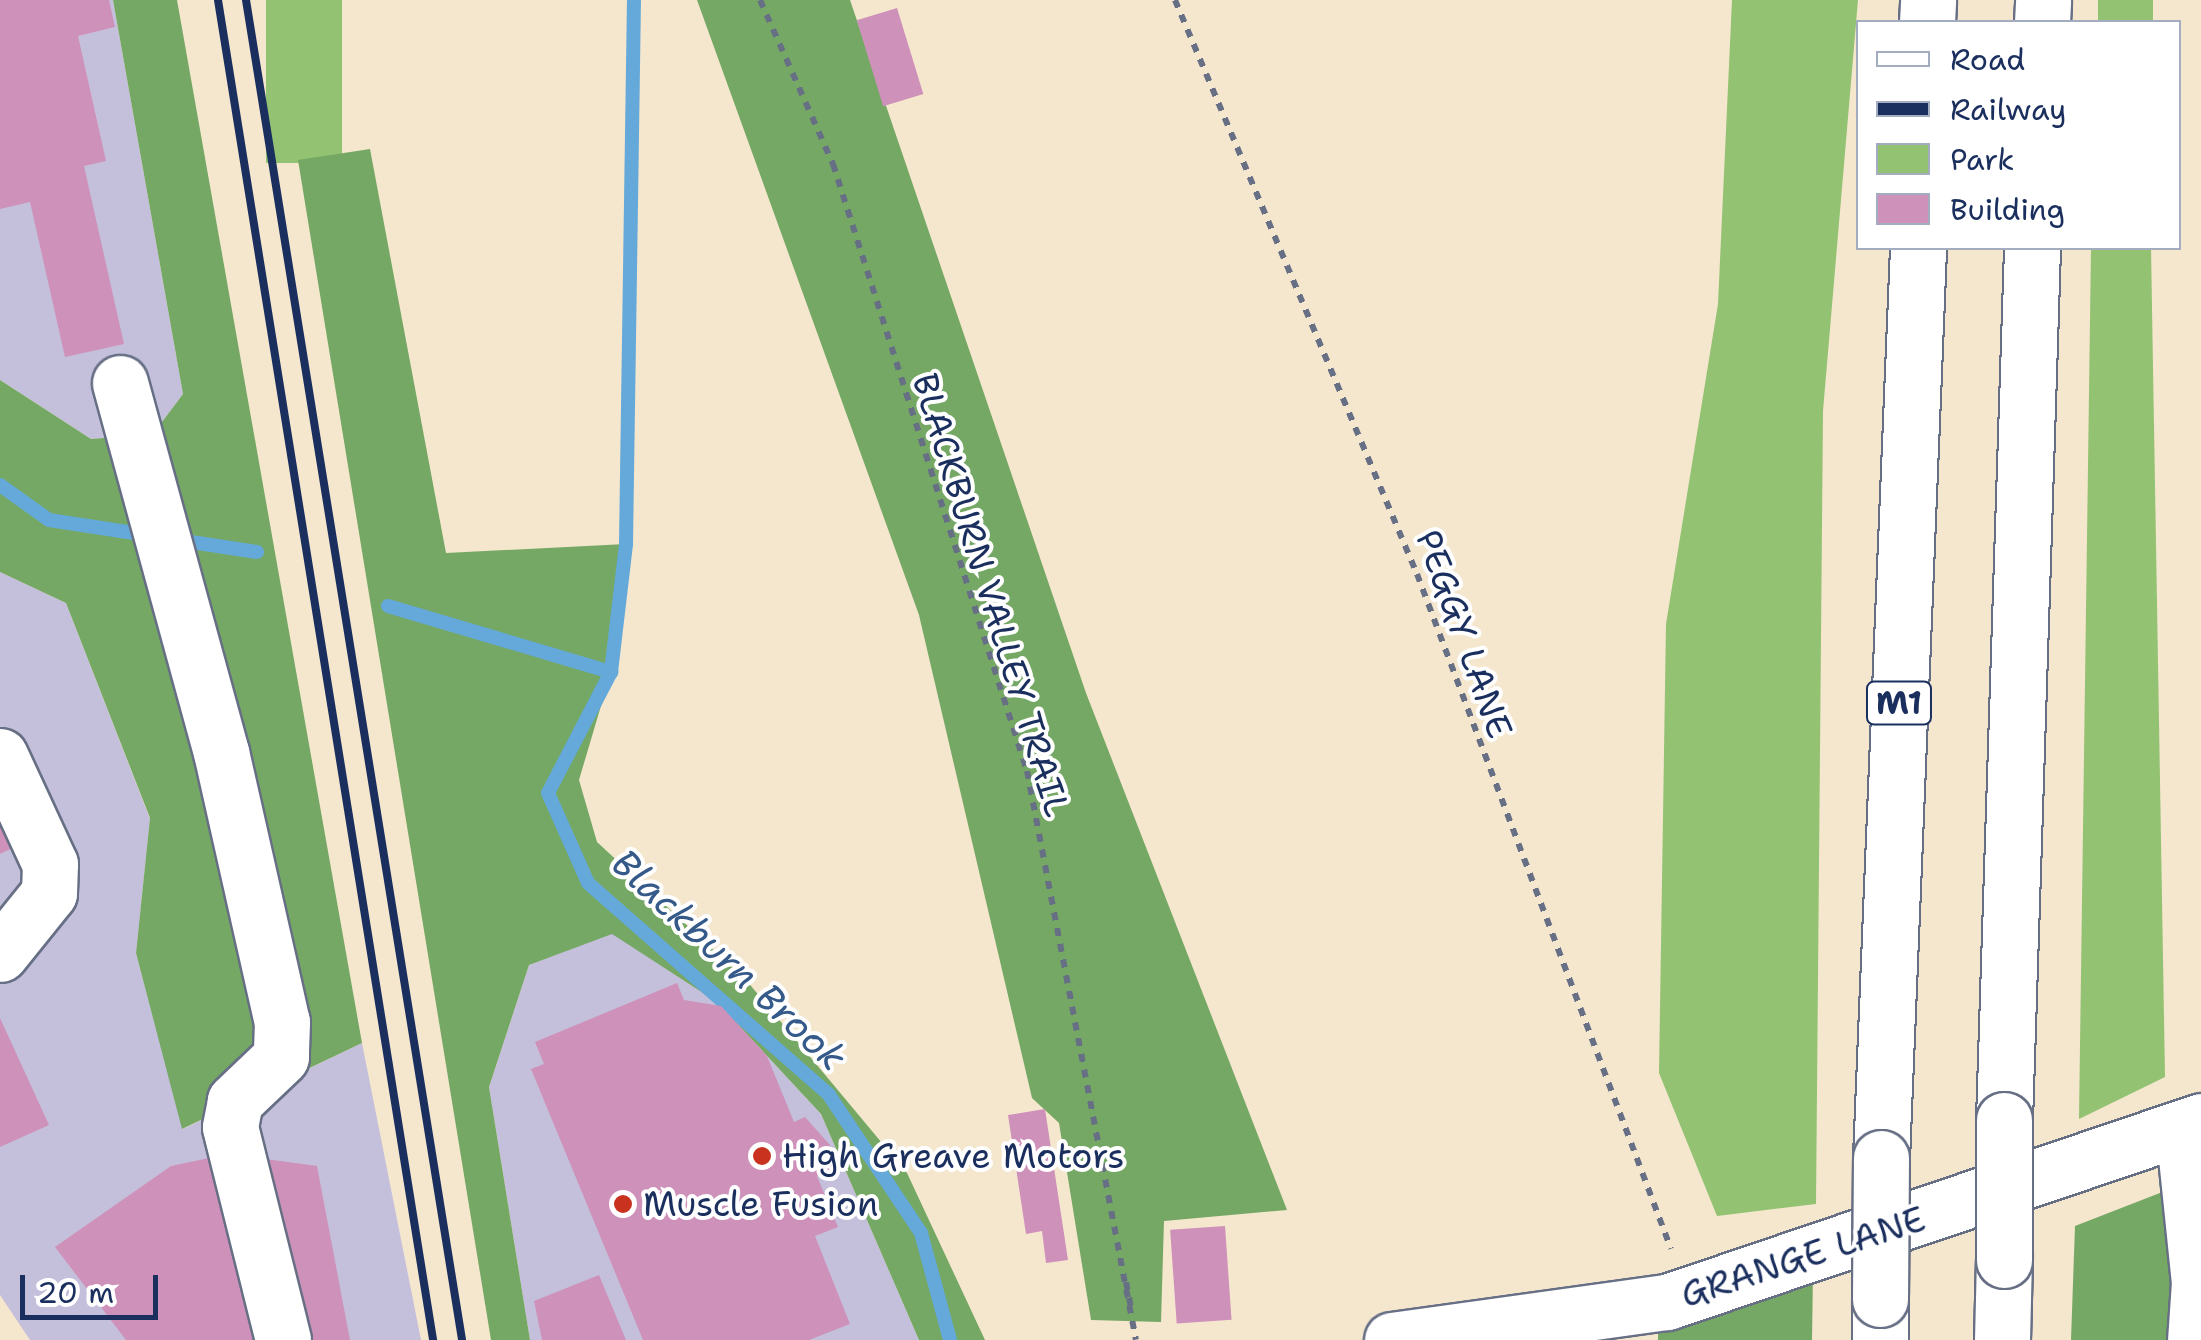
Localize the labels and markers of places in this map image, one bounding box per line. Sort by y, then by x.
place label: High Greave Motors [782,1135,1125,1177]
marker: High Greave Motors [751,1145,773,1167]
place label: Muscle Fusion [643,1183,878,1225]
marker: Muscle Fusion [612,1193,634,1215]

